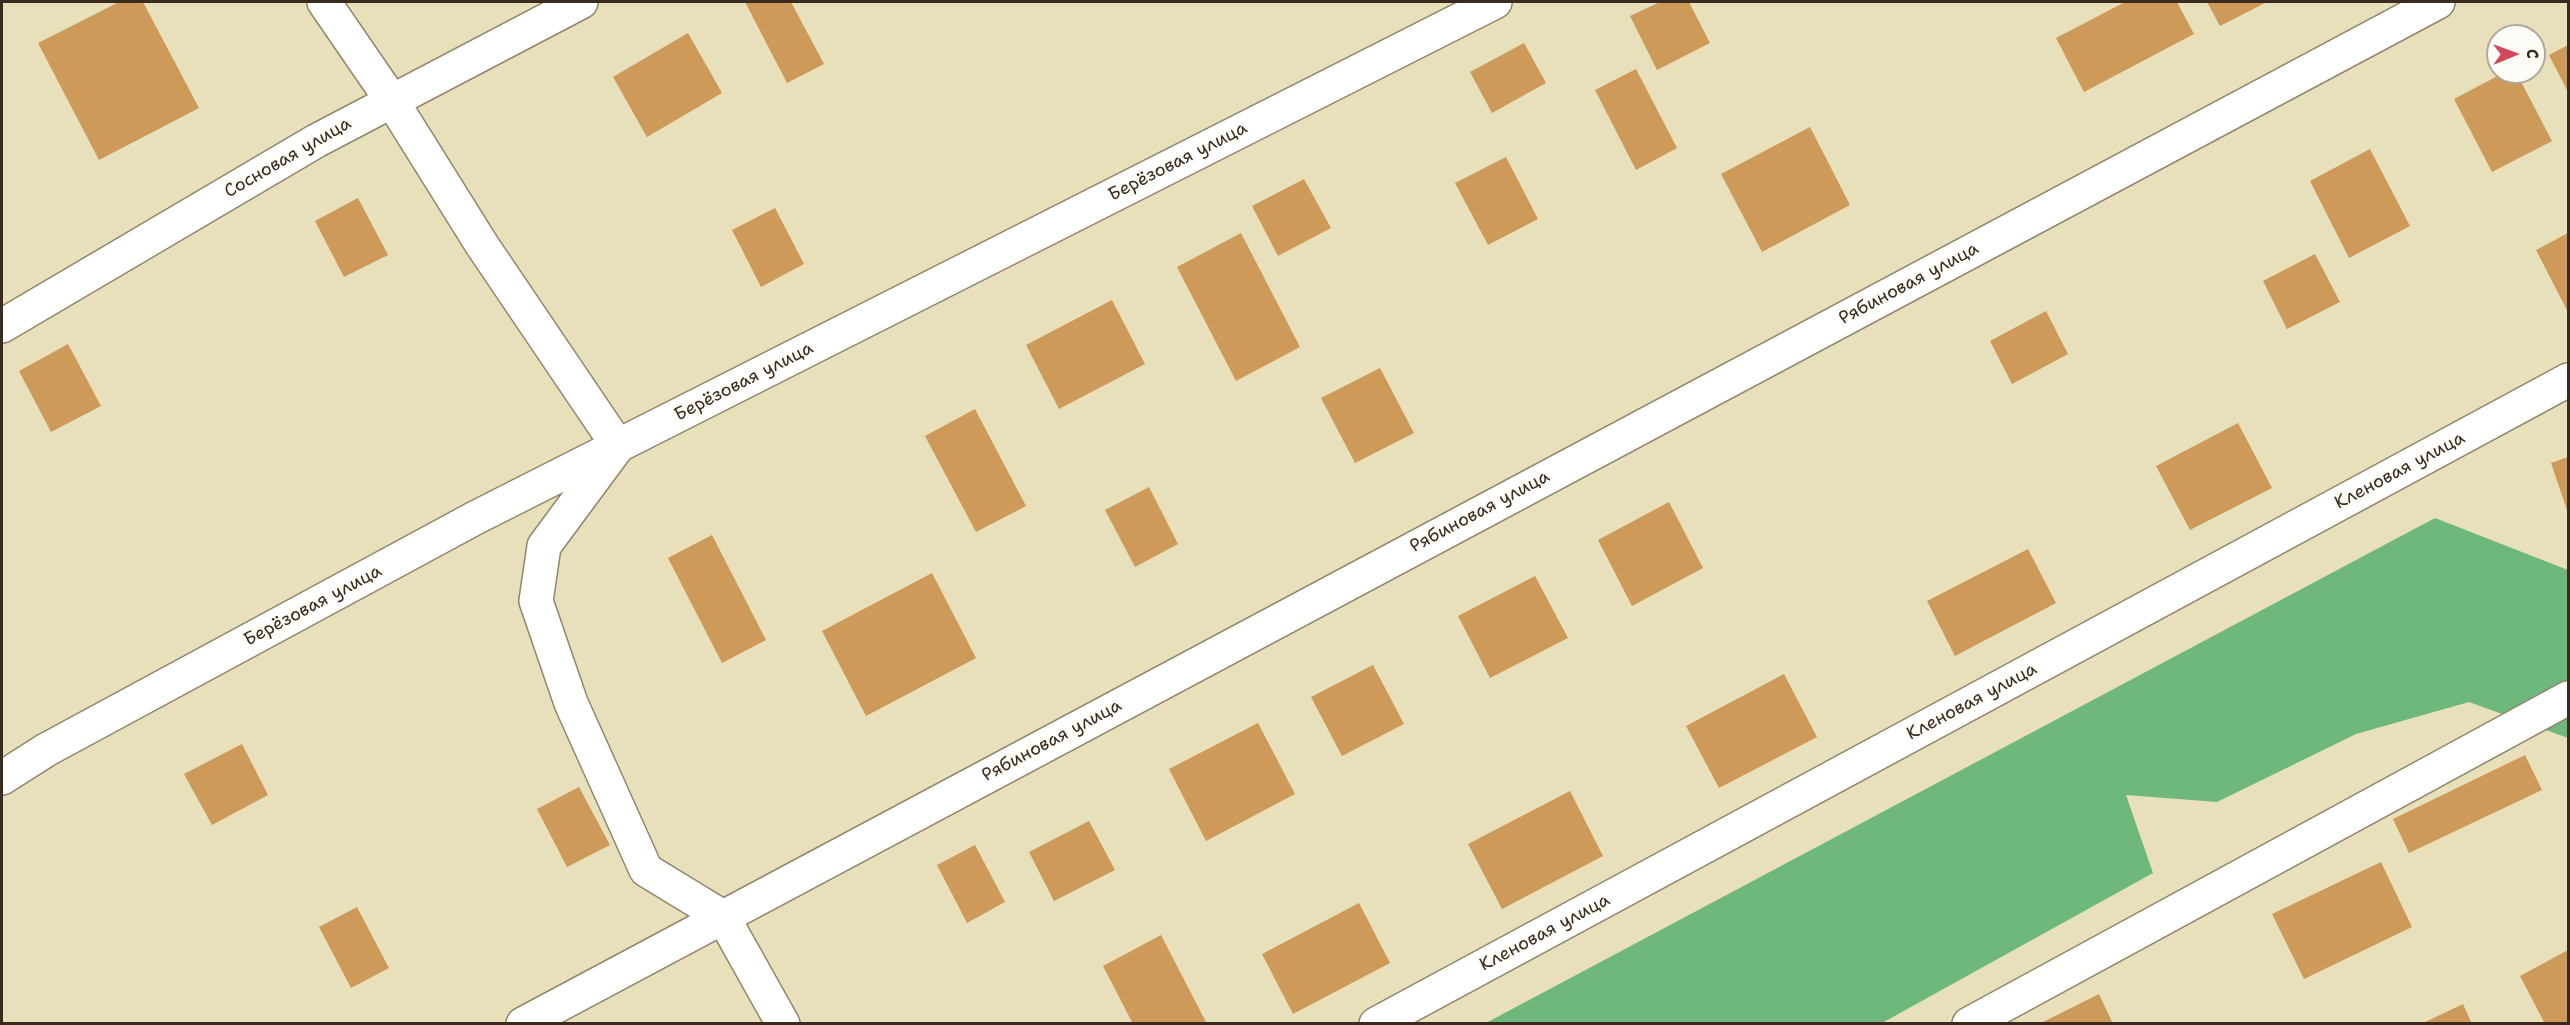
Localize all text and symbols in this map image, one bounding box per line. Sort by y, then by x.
north arrow [2486,24,2546,84]
text: С [2522,49,2543,59]
street label: Сосновая улица [221,113,355,203]
street label: Берёзовая улица [1105,118,1251,206]
street label: Рябиновая улица [1835,238,1983,330]
street label: Берёзовая улица [671,338,817,426]
street label: Кленовая улица [2331,428,2469,514]
street label: Рябиновая улица [1406,466,1554,558]
street label: Берёзовая улица [240,561,386,651]
street label: Кленовая улица [1903,659,2041,745]
street label: Рябиновая улица [978,695,1126,787]
street label: Кленовая улица [1476,890,1614,976]

